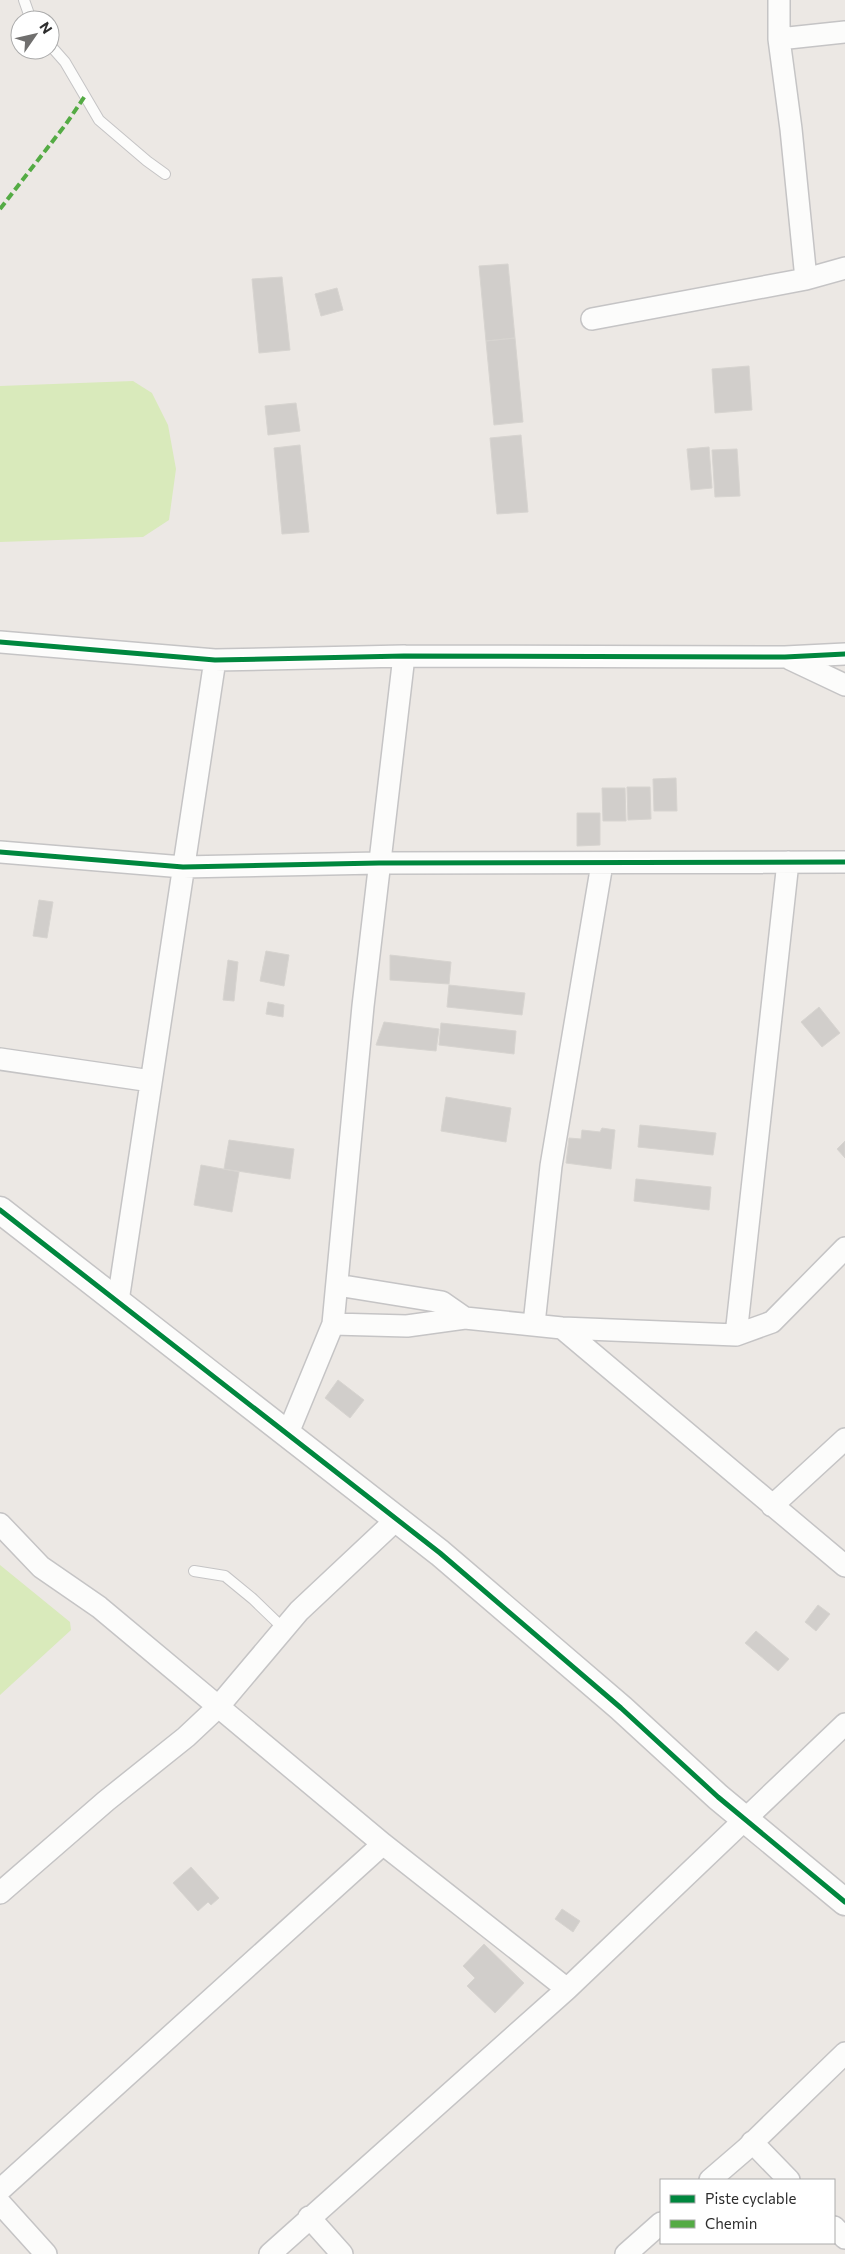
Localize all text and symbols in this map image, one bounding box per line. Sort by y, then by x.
north arrow [10,10,60,60]
text: N [36,18,56,37]
legend [660,2179,835,2244]
text: Piste cyclable [705,2189,797,2207]
text: Chemin [705,2214,757,2232]

